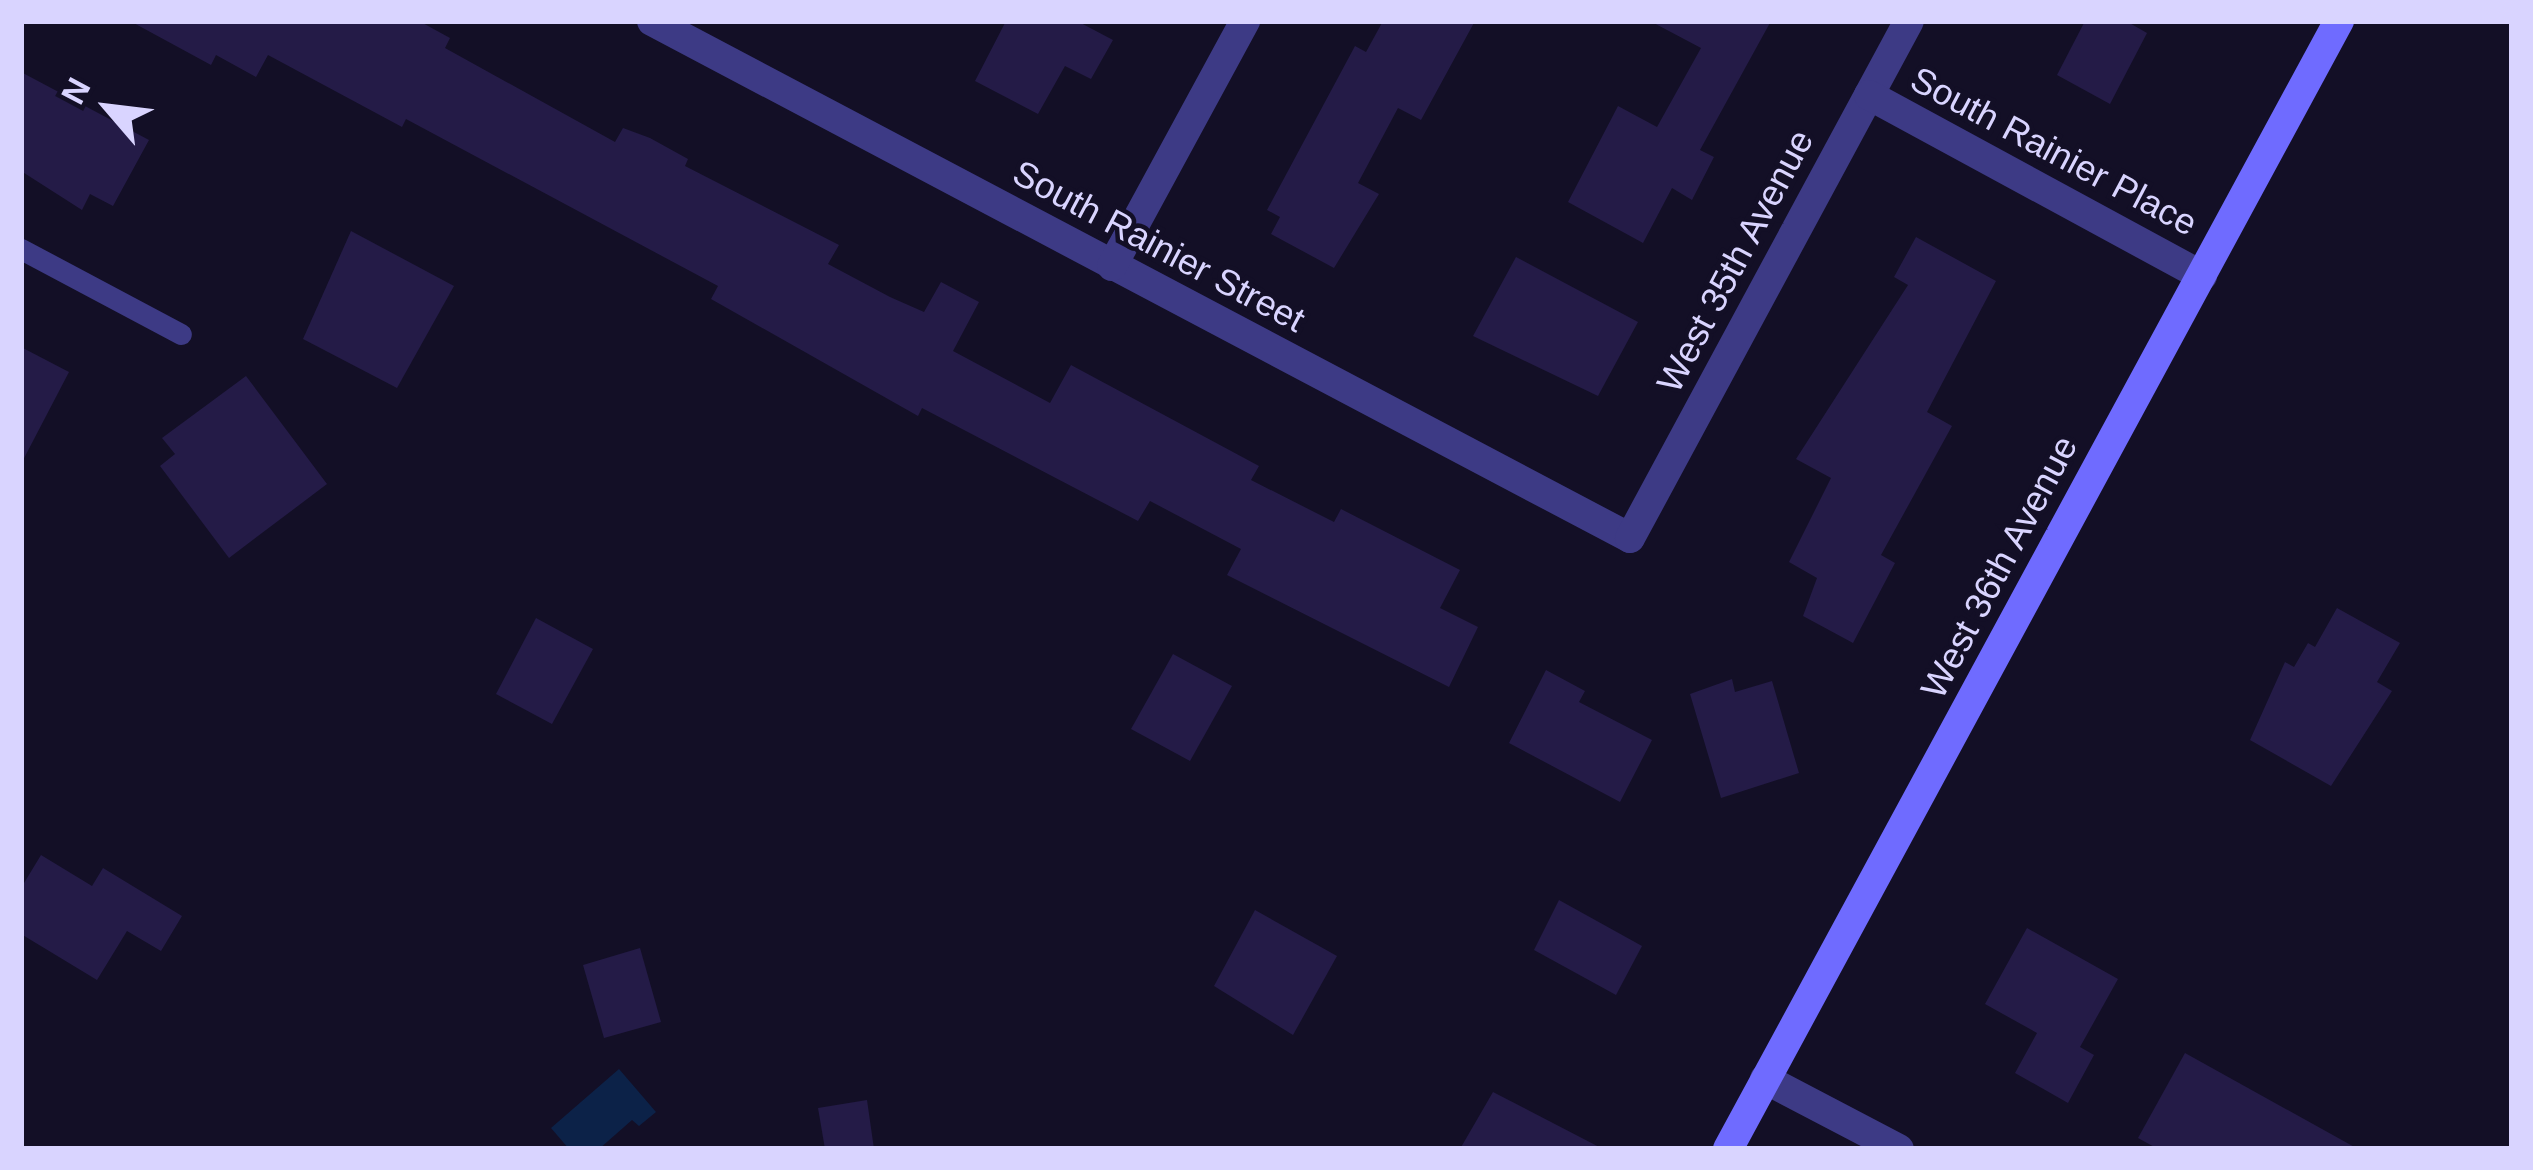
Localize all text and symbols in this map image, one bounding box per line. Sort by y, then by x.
north arrow [48,48,168,168]
street label: South Rainier Place [1903,57,2205,245]
text: N [54,72,98,110]
street label: West 35th Avenue [1647,122,1823,400]
street label: South Rainier Street [1006,151,1312,341]
street label: West 36th Avenue [1911,428,2087,706]

